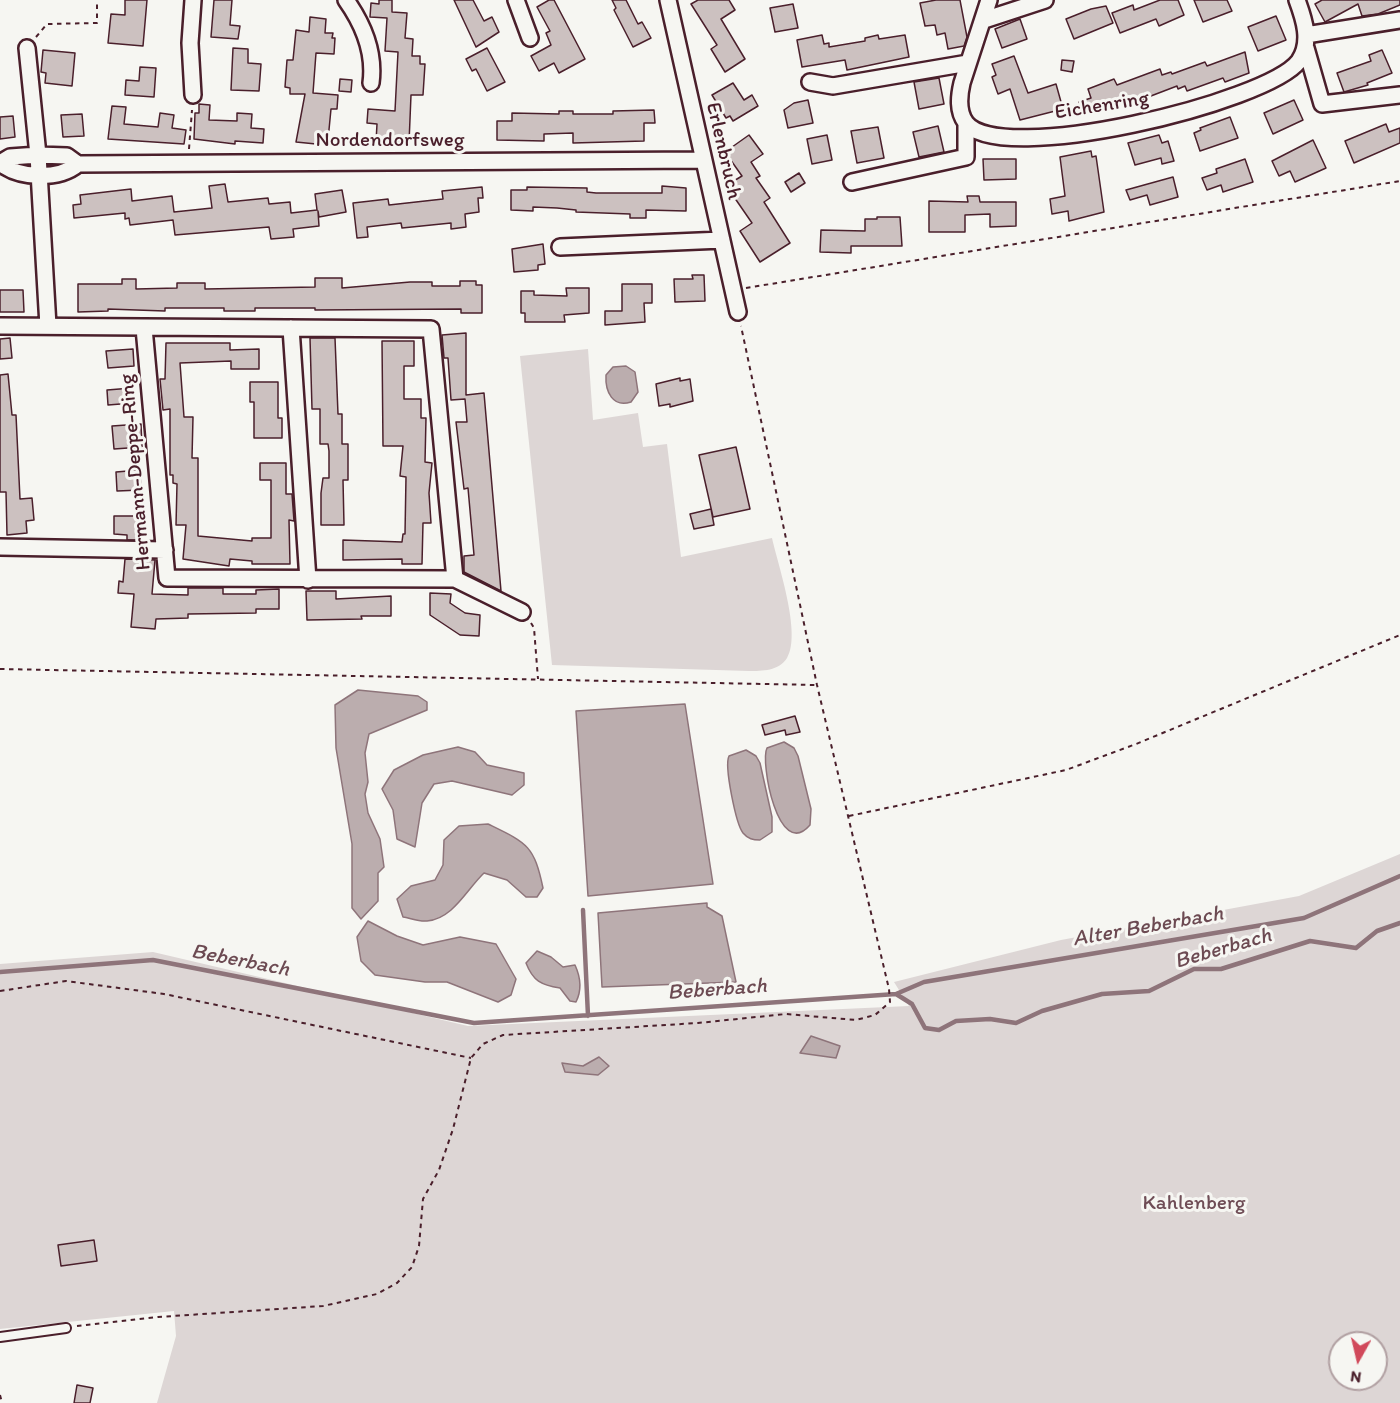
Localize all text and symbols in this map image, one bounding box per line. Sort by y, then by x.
street label: Eichenring [1053,86,1151,126]
street label: Erlenbruch [700,100,746,202]
street label: Nordendorfsweg [316,128,464,154]
street label: Hermann-Deppe-Ring [115,373,157,571]
water label: Alter Beberbach [1071,901,1225,953]
water label: Beberbach [1172,923,1274,975]
water label: Beberbach [189,939,291,983]
water label: Beberbach [667,973,767,1007]
park label: Kahlenberg [1142,1191,1246,1217]
north arrow [1328,1331,1388,1391]
text: N [1349,1367,1362,1387]

